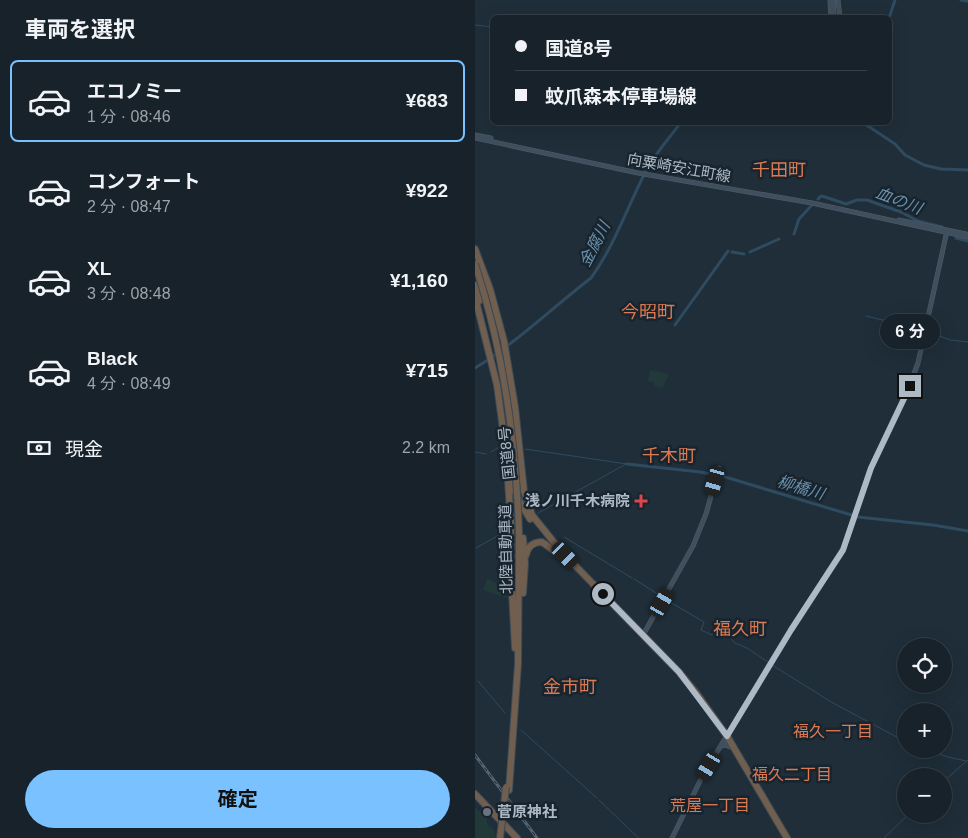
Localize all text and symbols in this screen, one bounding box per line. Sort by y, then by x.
text: 車両を選択 [25,17,135,42]
text: 国道8号 [545,38,613,59]
icon: car [27,79,72,124]
text: エコノミー [87,81,182,102]
text: 蚊爪森本停車場線 [545,86,697,107]
text: ¥683 [406,90,448,111]
text: 1 分 · 08:46 [87,108,171,125]
street label: 向粟崎安江町線 [626,150,732,185]
district label: 千田町 [752,160,806,180]
icon: car [27,169,72,214]
text: コンフォート [87,171,200,192]
text: ¥922 [406,180,448,201]
water label: 血の川 [873,184,926,218]
text: 2 分 · 08:47 [87,198,171,215]
water label: 金腐川 [576,217,614,269]
text: XL [87,258,111,279]
icon: car [27,259,72,304]
text: ¥1,160 [390,270,448,291]
text: 3 分 · 08:48 [87,285,171,302]
district label: 今昭町 [621,302,675,322]
callout: 6 分 [880,314,940,348]
text: 6 分 [895,323,925,340]
text: Black [87,348,138,369]
icon: car [27,349,72,394]
text: ¥715 [406,360,448,381]
text: 4 分 · 08:49 [87,375,171,392]
route end [899,375,921,397]
street label: 国道8号 [495,426,518,480]
icon: cash [25,434,53,462]
text: 現金 [65,439,103,460]
text: 2.2 km [402,439,450,456]
district label: 千木町 [642,446,696,466]
car [703,465,726,497]
water label: 柳橋川 [775,472,828,503]
place label: 浅ノ川千木病院 [525,492,630,509]
marker: 浅ノ川千木病院 [634,494,648,508]
street label: 北陸自動車道 [496,504,515,594]
car [549,539,580,571]
route start [592,583,614,605]
car [648,586,675,620]
district label: 福久町 [713,619,767,639]
map controls [897,638,952,823]
button: locate [897,638,952,693]
district label: 金市町 [543,677,597,697]
button: + [897,703,952,758]
district label: 福久一丁目 [793,723,873,740]
car [694,749,723,783]
district label: 福久二丁目 [752,766,832,783]
button: − [897,768,952,823]
button: 確定 [25,770,450,828]
district label: 荒屋一丁目 [670,797,750,814]
place label: 菅原神社 [497,803,557,820]
marker: 菅原神社 [481,806,493,818]

